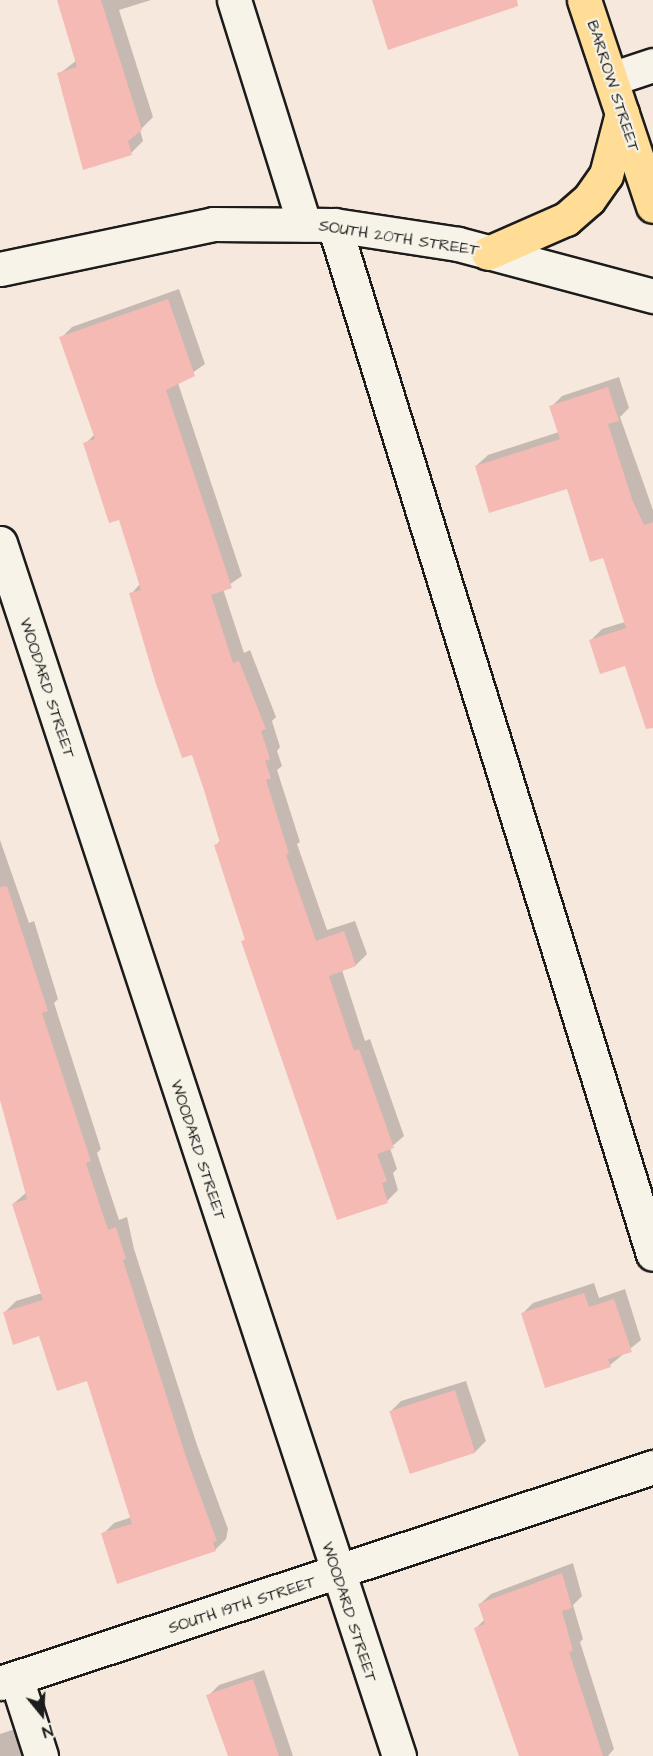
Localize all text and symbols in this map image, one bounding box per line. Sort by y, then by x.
street label: BARROW STREET [583,18,643,154]
street label: SOUTH 20TH STREET [318,216,480,260]
street label: WOODARD STREET [15,616,79,760]
street label: WOODARD STREET [166,1078,230,1222]
street label: WOODARD STREET [317,1540,381,1684]
street label: SOUTH 19TH STREET [166,1572,318,1638]
north arrow [12,1684,72,1744]
text: N [39,1719,56,1743]

